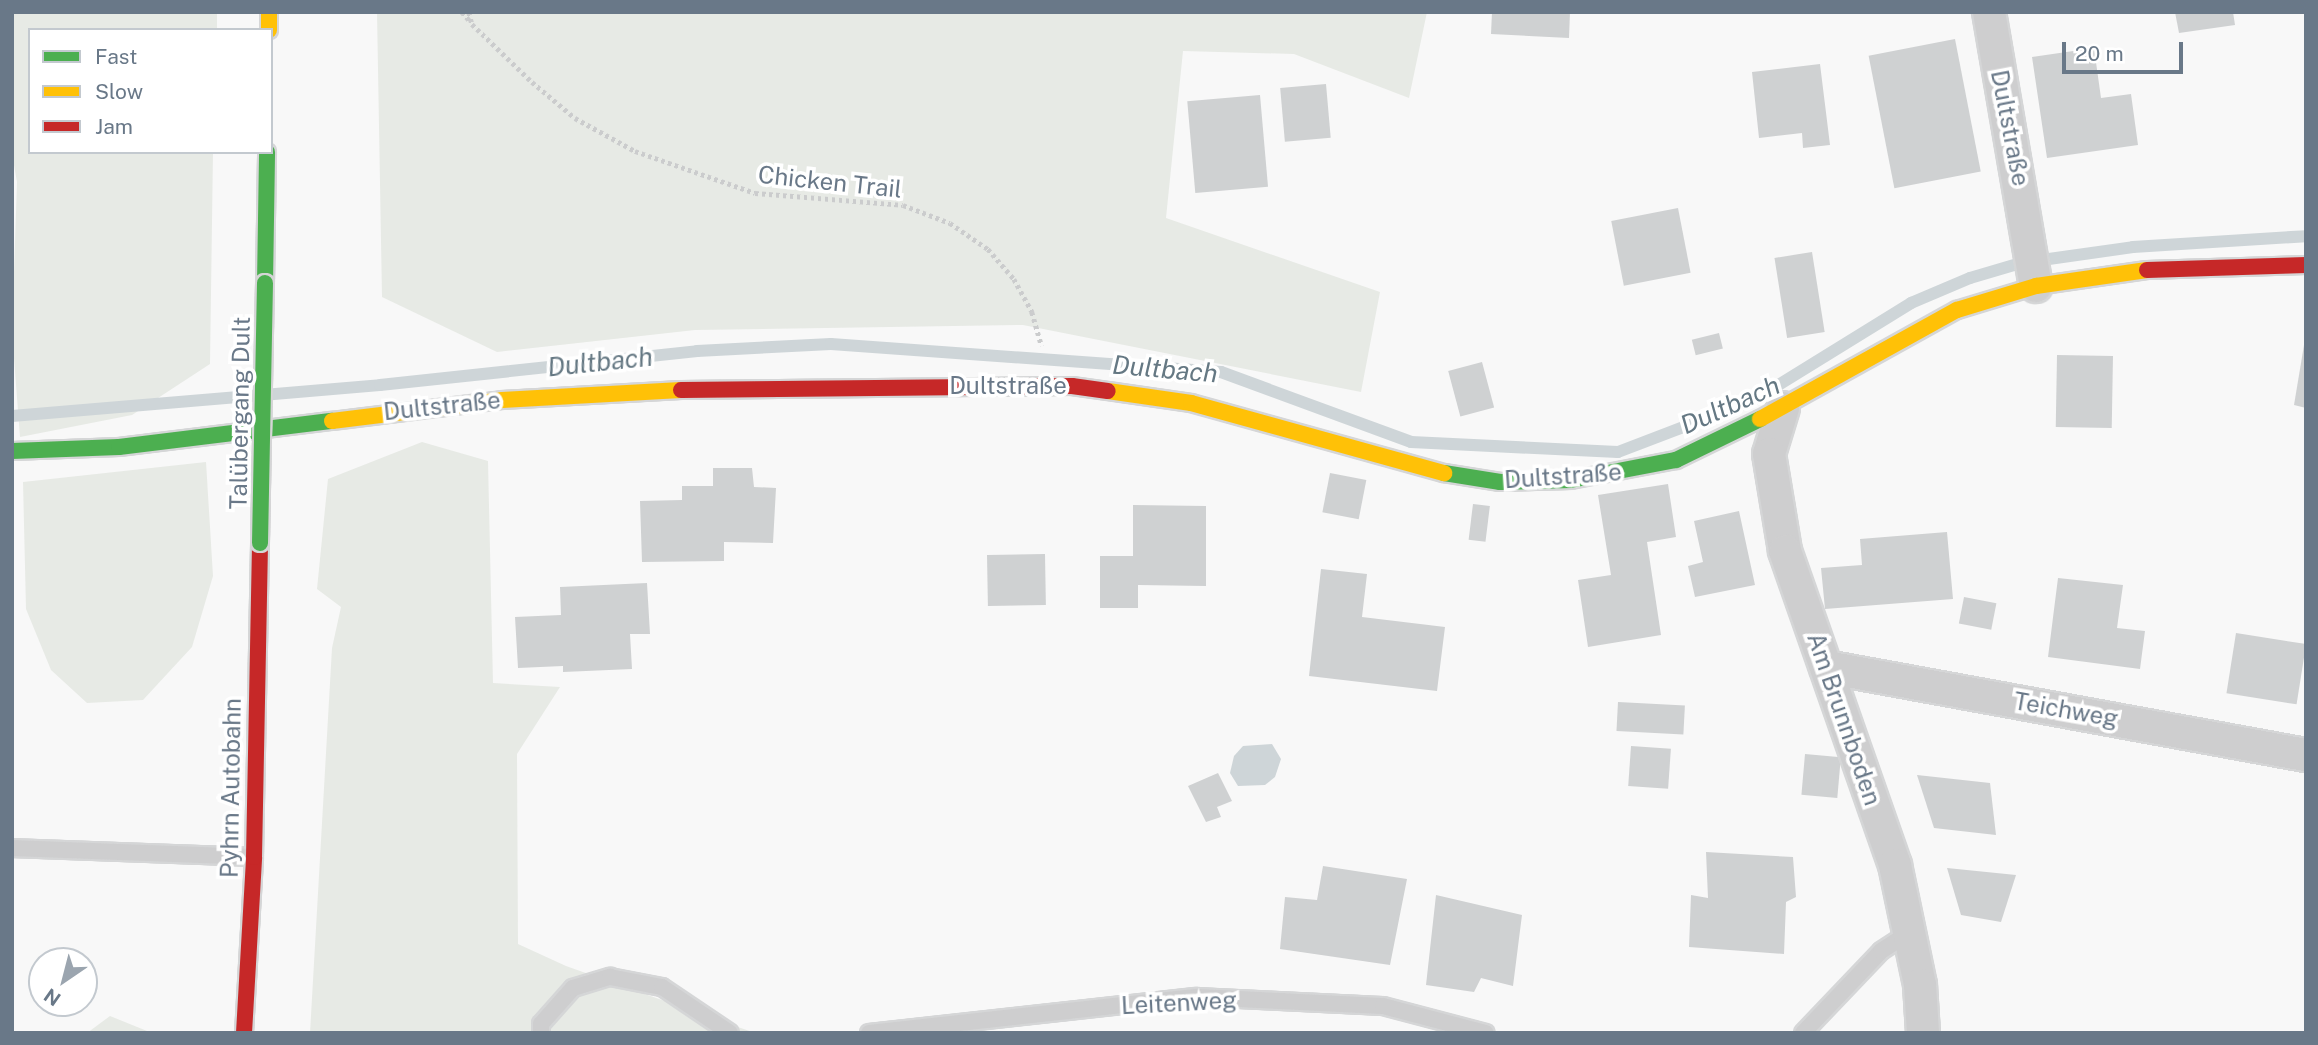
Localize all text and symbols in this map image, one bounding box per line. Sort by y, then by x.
legend [28,28,273,154]
scale bar [2066,28,2187,72]
text: 20 m [2075,41,2124,66]
text: Fast [95,44,137,69]
street label: Dultstraße [1985,68,2035,188]
text: Slow [95,79,143,104]
text: Jam [95,114,133,139]
street label: Chicken Trail [757,160,903,204]
street label: Talübergang Dult [224,316,256,510]
water label: Dultbach [546,341,654,383]
water label: Dultbach [1111,349,1219,389]
water label: Dultbach [1675,369,1785,441]
street label: Dultstraße [949,372,1067,400]
street label: Dultstraße [382,386,502,426]
street label: Dultstraße [1503,458,1623,494]
street label: Am Brunnboden [1801,629,1887,809]
street label: Teichweg [2012,687,2120,733]
street label: Pyhrn Autobahn [215,698,247,878]
north arrow [28,947,98,1017]
text: N [40,984,65,1011]
street label: Leitenweg [1120,986,1238,1020]

